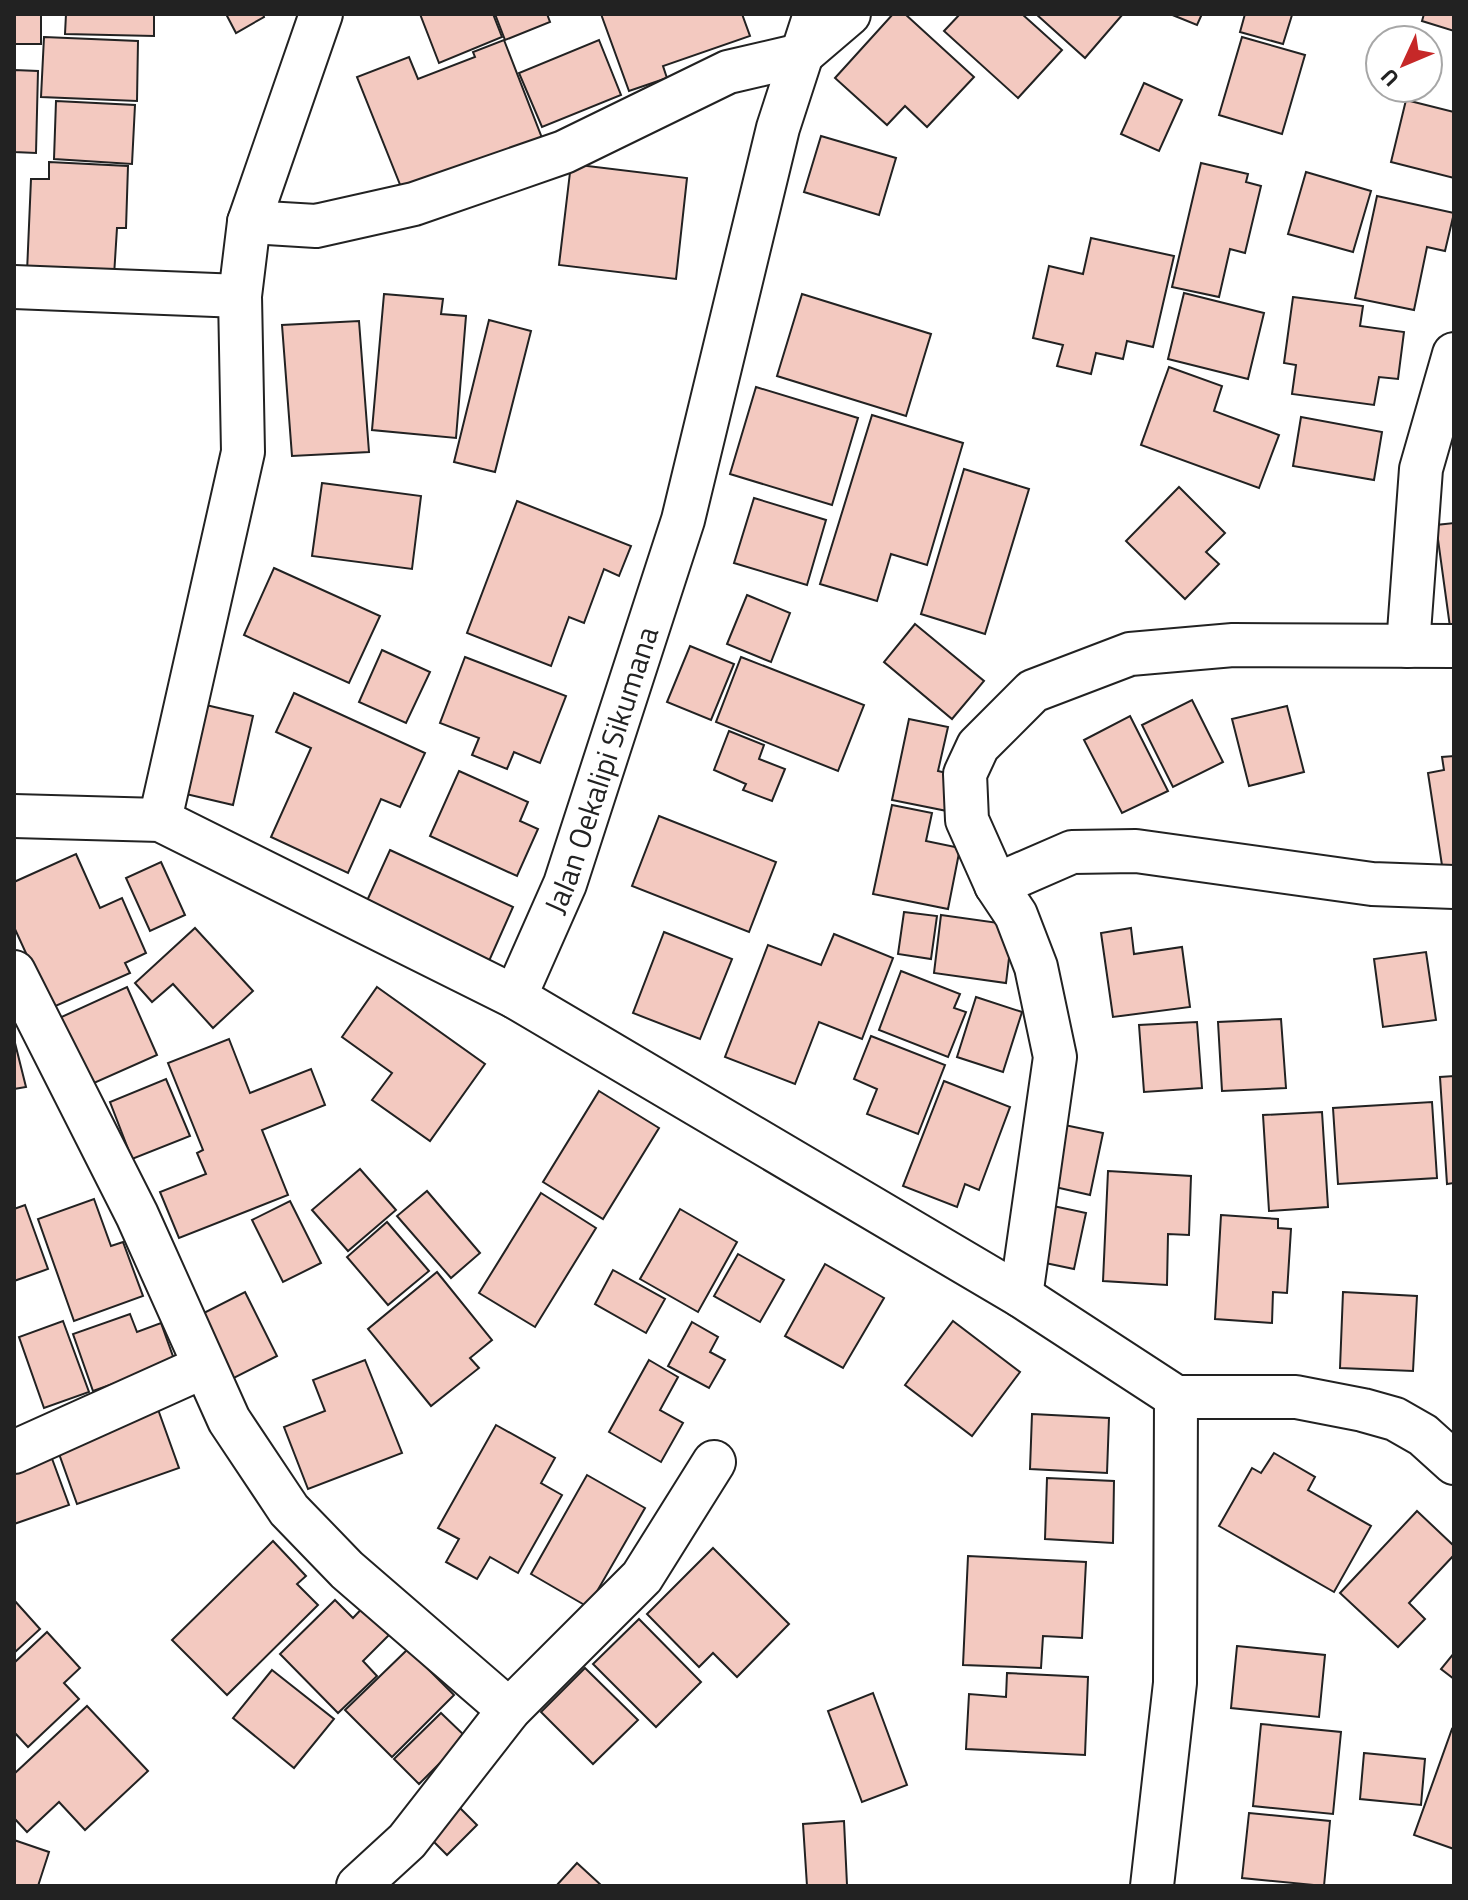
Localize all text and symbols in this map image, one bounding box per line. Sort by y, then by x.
north arrow [1364,24,1444,104]
text: U [1372,61,1407,95]
street label: Jalan Oekalipi Sikumana [532,621,670,921]

